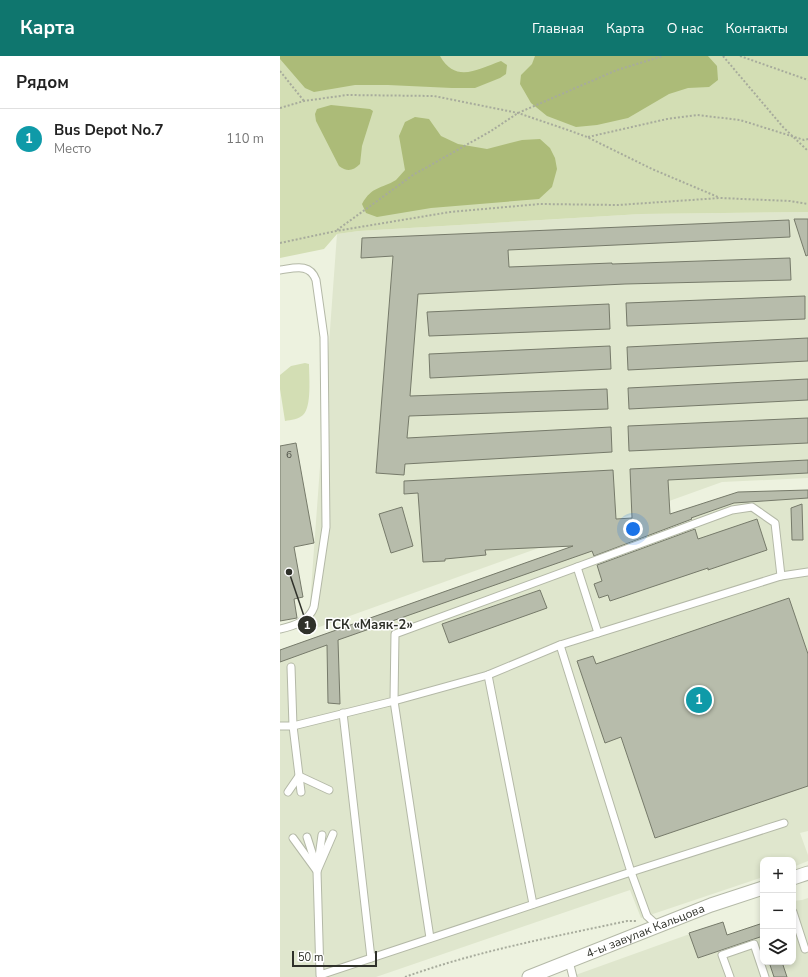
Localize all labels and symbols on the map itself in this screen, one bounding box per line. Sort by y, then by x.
house number: 6 [286,448,292,462]
your location [623,519,643,539]
callout: ГСК «Маяк-2» [297,612,421,637]
text: ГСК «Маяк-2» [325,616,413,634]
text: 1 [303,617,311,633]
pin: 1 [686,685,712,715]
street label: 4-ы завулак Кальцова [584,900,707,962]
scale bar [292,949,377,968]

